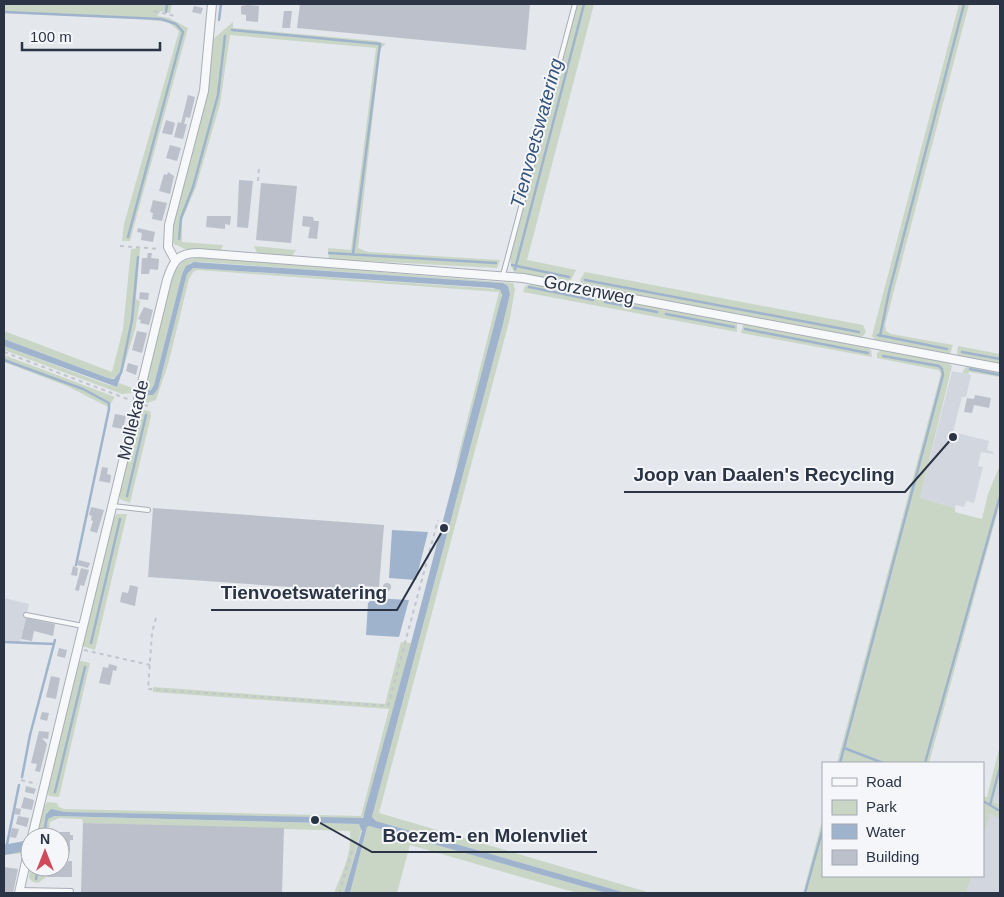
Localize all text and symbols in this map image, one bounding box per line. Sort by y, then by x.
scale bar [22,20,160,52]
text: 100 m [30,28,72,45]
water label: Tienvoetswatering [506,56,567,210]
street label: Gorzenweg [542,271,636,309]
street label: Mollekade [113,378,153,462]
callout: Joop van Daalen's Recycling [624,458,905,492]
text: Joop van Daalen's Recycling [633,464,895,485]
callout: Tienvoetswatering [211,576,397,610]
text: Tienvoetswatering [221,582,387,603]
legend [822,762,984,877]
text: Road [866,773,902,790]
text: Park [866,798,897,815]
callout: Boezem- en Molenvliet [372,818,597,852]
text: Water [866,823,905,840]
text: Boezem- en Molenvliet [383,825,588,846]
north arrow [20,827,70,877]
text: N [40,831,50,847]
text: Building [866,848,919,865]

